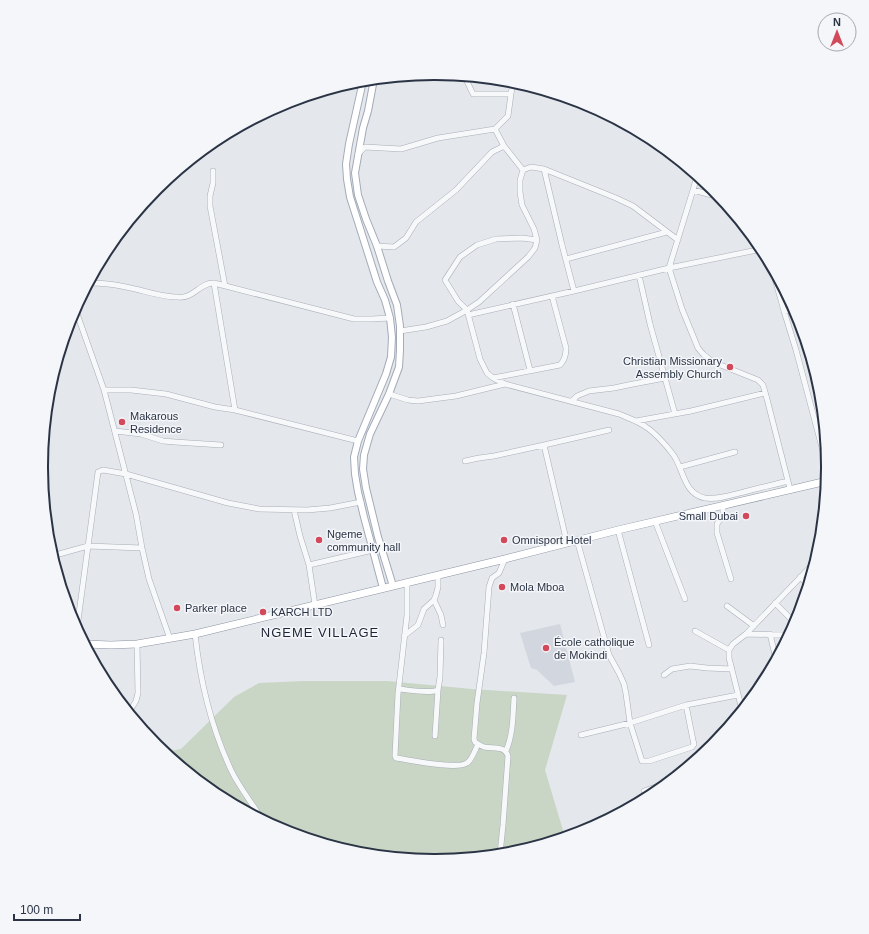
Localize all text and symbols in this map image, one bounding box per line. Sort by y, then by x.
north arrow [817,12,857,52]
text: N [833,16,841,28]
place label: Christian Missionary Assembly Church [623,355,722,380]
marker: Christian Missionary Assembly Church [725,362,735,372]
place label: Makarous Residence [130,410,182,435]
marker: Makarous Residence [117,417,127,427]
place label: Small Dubai [679,510,738,522]
marker: Small Dubai [741,511,751,521]
place label: Ngeme community hall [327,528,400,553]
place label: Omnisport Hotel [512,534,591,546]
marker: Ngeme community hall [314,535,324,545]
marker: Omnisport Hotel [499,535,509,545]
place label: Mola Mboa [510,581,565,593]
marker: Mola Mboa [497,582,507,592]
place label: Parker place [185,602,247,614]
marker: Parker place [172,603,182,613]
place label: KARCH LTD [271,606,333,618]
marker: KARCH LTD [258,607,268,617]
district label: NGEME VILLAGE [261,625,379,640]
place label: École catholique de Mokindi [554,636,635,661]
marker: École catholique de Mokindi [541,643,551,653]
scale bar [14,896,80,922]
text: 100 m [20,903,53,917]

